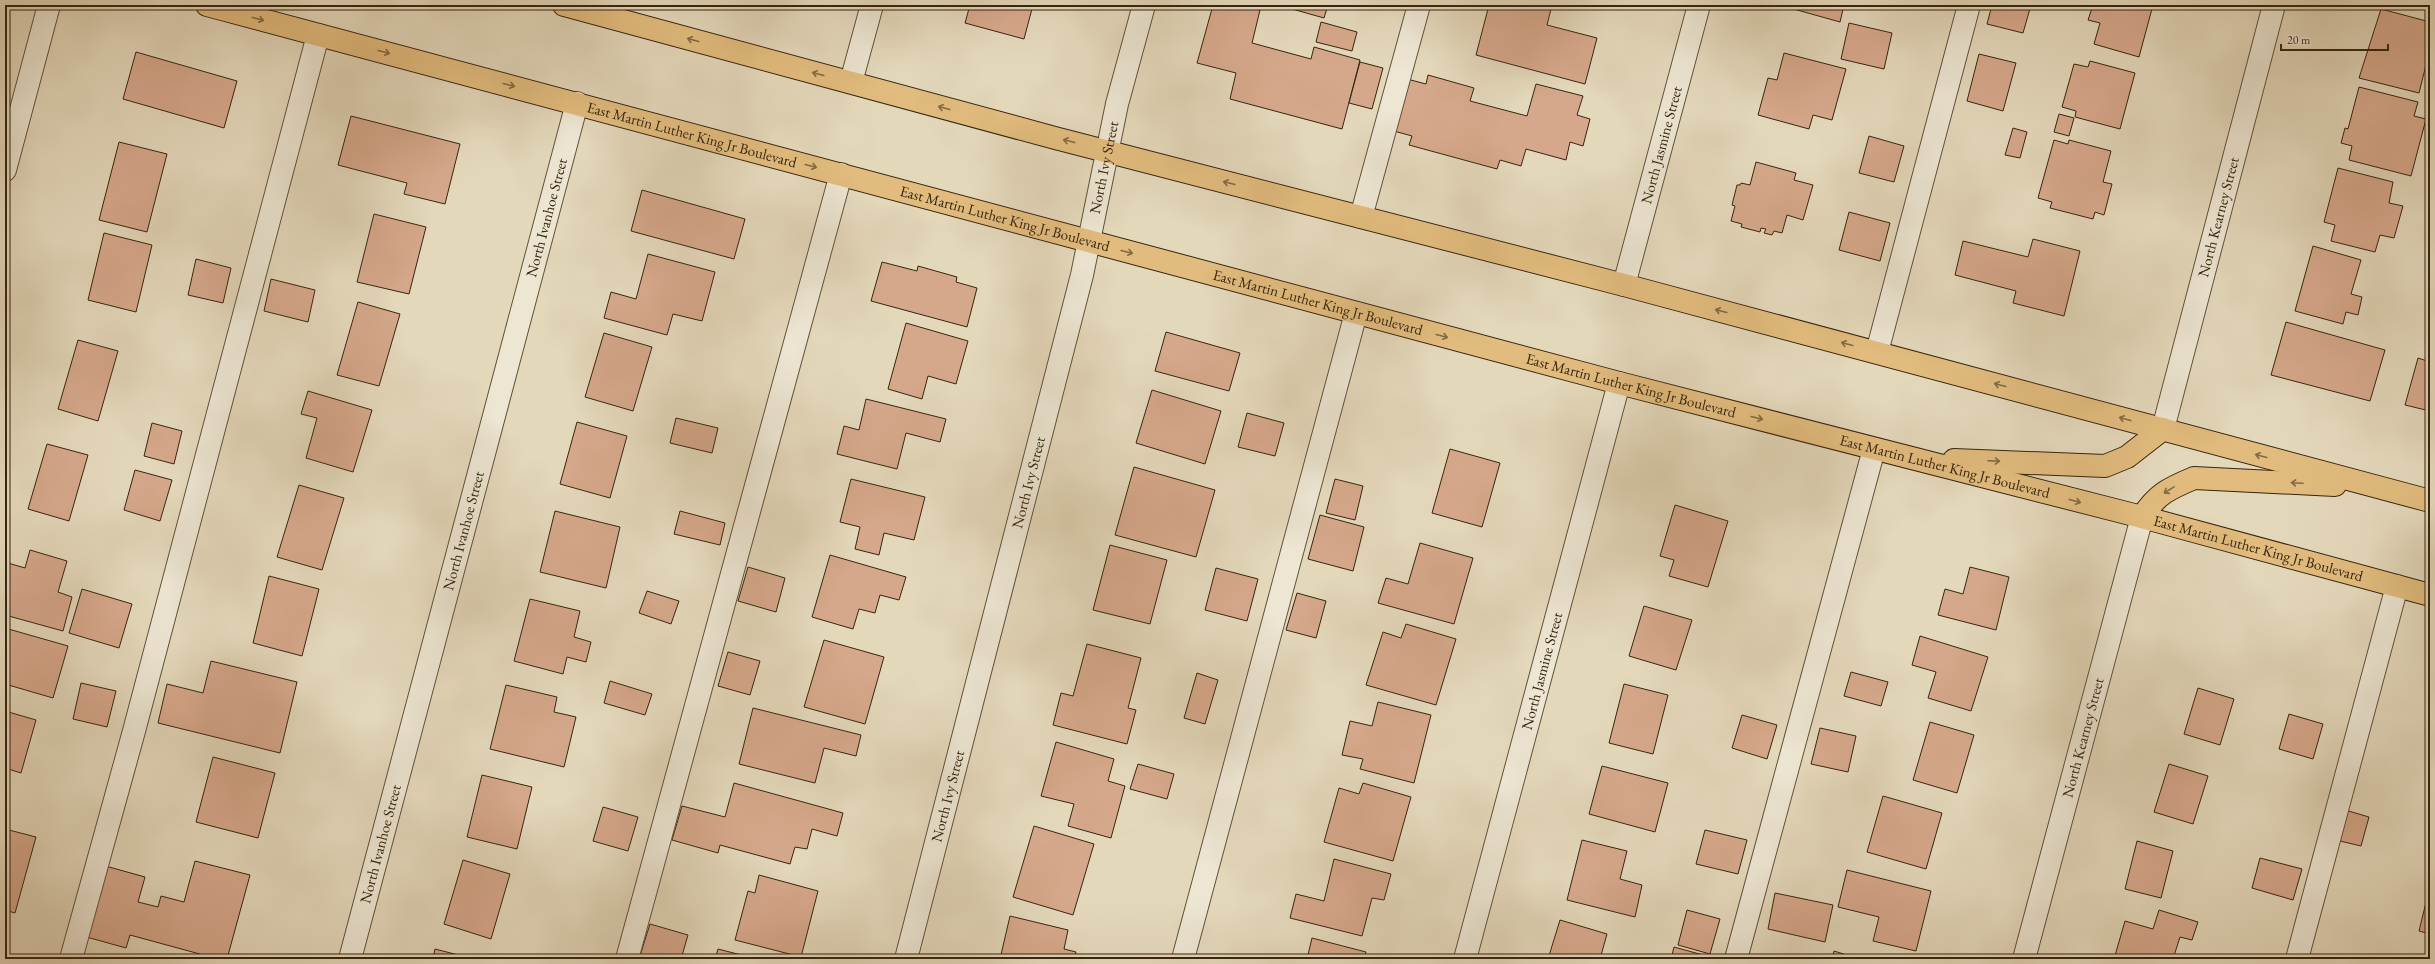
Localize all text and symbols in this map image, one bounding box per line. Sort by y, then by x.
one-way arrow [251,16,264,23]
scale bar [2281,26,2388,52]
text: 20 m [2287,32,2311,48]
one-way arrow [686,35,699,43]
one-way arrow [377,49,390,56]
one-way arrow [812,69,825,77]
one-way arrow [503,82,516,89]
street label: North Jasmine Street [1636,84,1686,206]
street label: East Martin Luther King Jr Boulevard [585,97,799,172]
one-way arrow [937,103,950,111]
street label: North Ivy Street [1085,119,1122,215]
one-way arrow [1063,137,1076,144]
street label: North Kearney Street [2193,155,2243,279]
street label: North Ivanhoe Street [521,156,571,279]
one-way arrow [804,163,817,170]
one-way arrow [1223,179,1236,186]
street label: East Martin Luther King Jr Boulevard [898,181,1112,255]
one-way arrow [1120,248,1133,256]
street label: East Martin Luther King Jr Boulevard [1211,265,1425,339]
one-way arrow [1715,307,1728,314]
one-way arrow [1435,332,1448,340]
one-way arrow [1841,340,1854,348]
street label: East Martin Luther King Jr Boulevard [1524,349,1739,422]
one-way arrow [1993,381,2006,388]
one-way arrow [1750,415,1763,423]
one-way arrow [2119,415,2132,422]
street label: East Martin Luther King Jr Boulevard [1838,430,2052,502]
street label: North Ivy Street [1007,434,1049,530]
one-way arrow [2255,452,2268,459]
one-way arrow [1987,458,2000,465]
street label: North Ivanhoe Street [438,469,488,592]
one-way arrow [2291,480,2304,487]
one-way arrow [2163,486,2175,494]
one-way arrow [2068,498,2081,506]
street label: East Martin Luther King Jr Boulevard [2151,511,2366,586]
street label: North Jasmine Street [1517,610,1566,732]
street label: North Kearney Street [2058,675,2108,800]
street label: North Ivy Street [926,748,968,844]
street label: North Ivanhoe Street [355,782,405,905]

